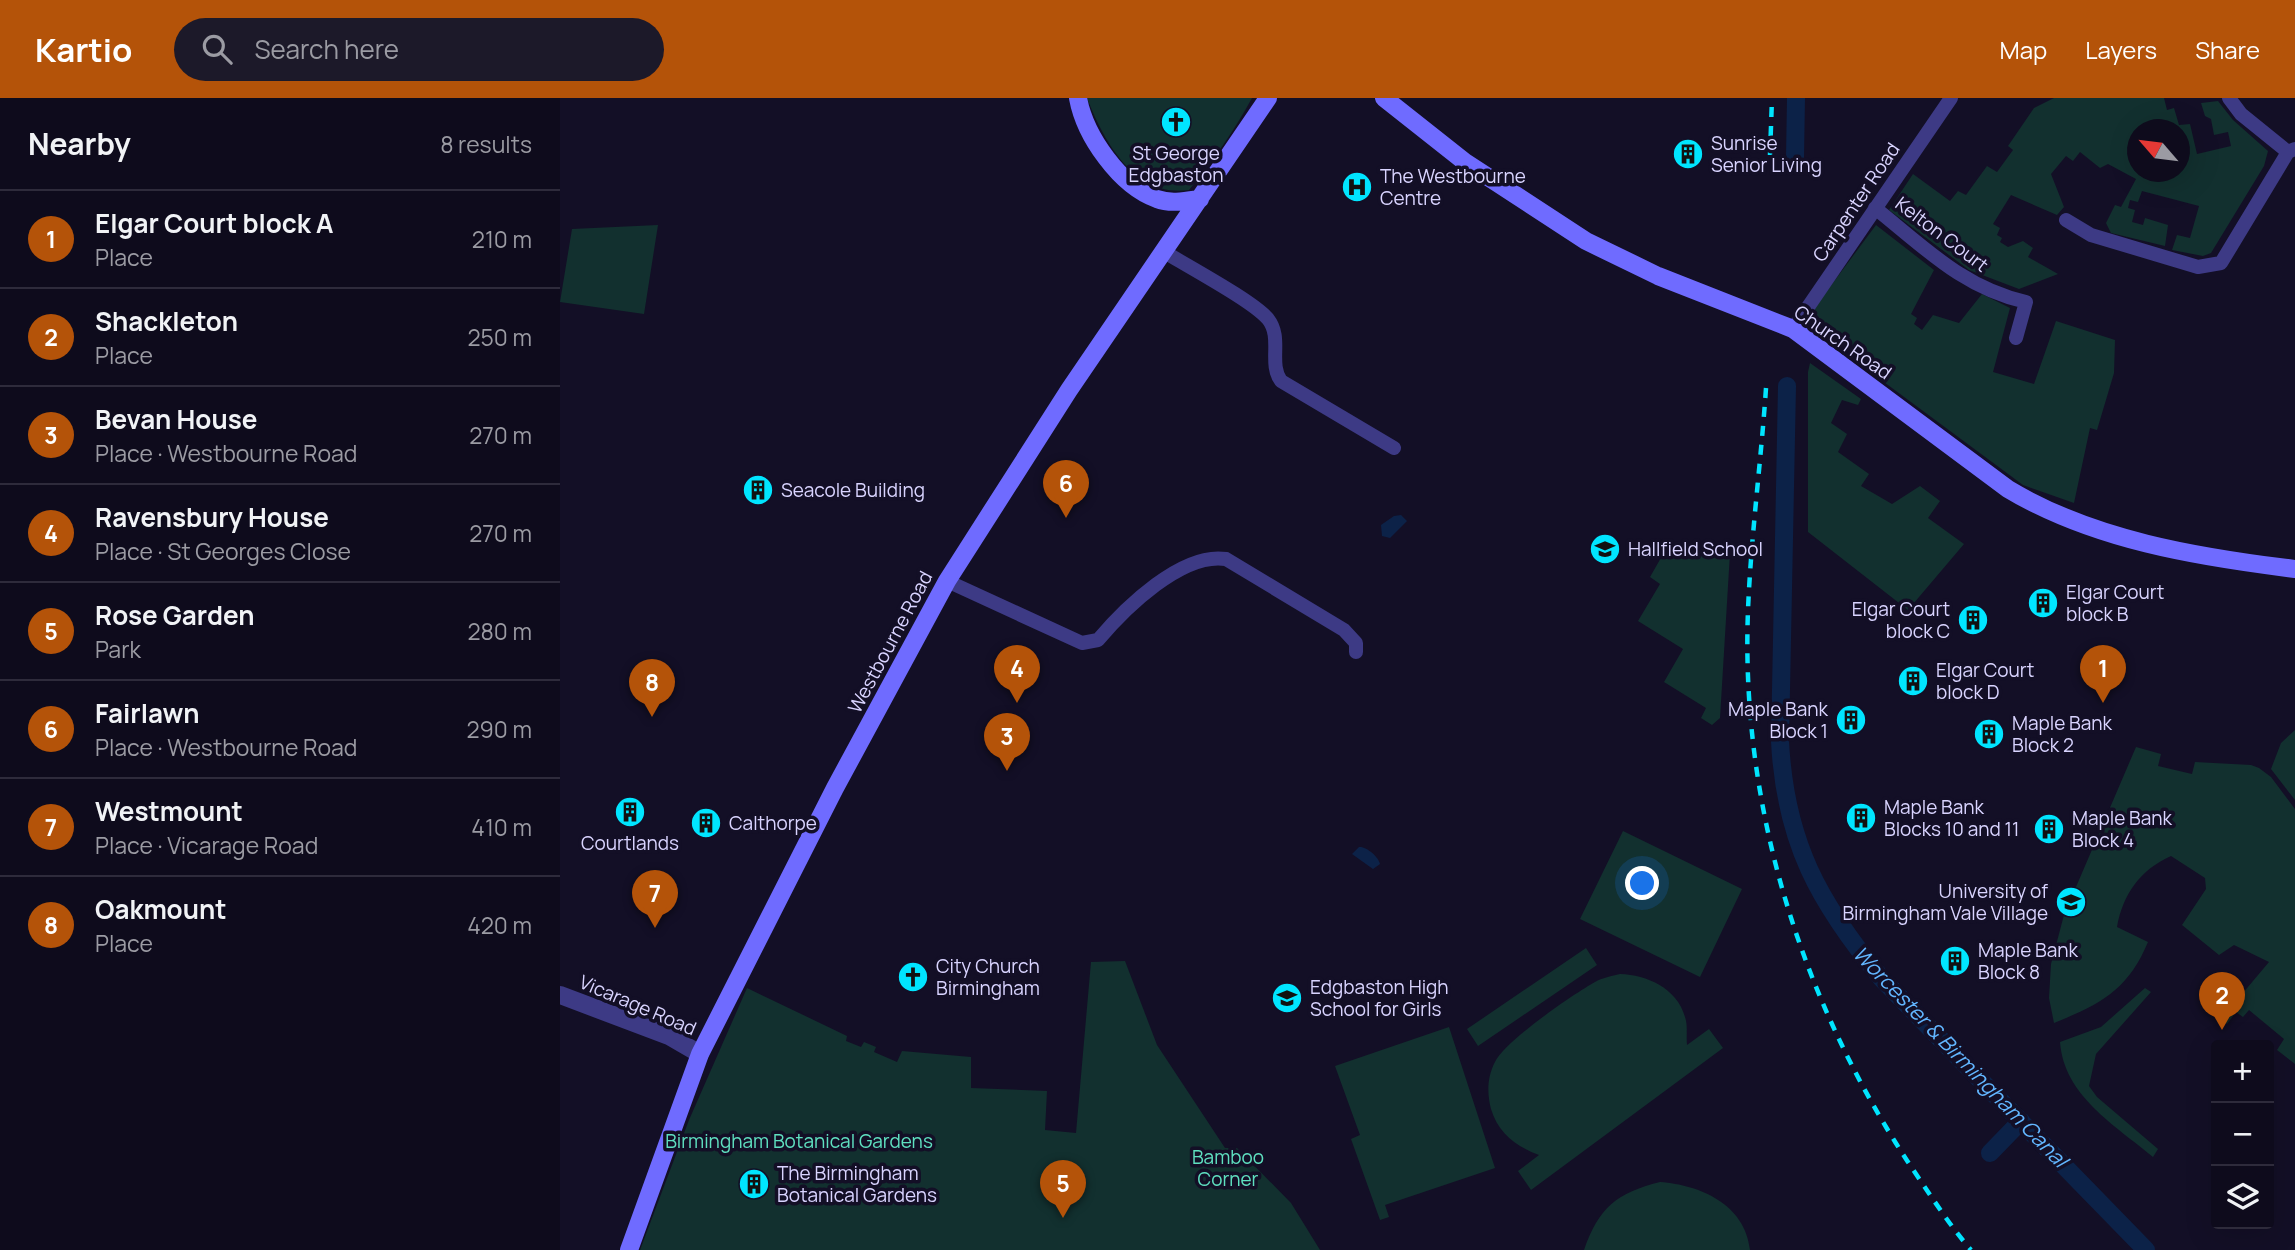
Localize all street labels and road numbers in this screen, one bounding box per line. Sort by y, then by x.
street label: Carpenter Road [1807,137,1905,267]
street label: Kelton Court [1890,190,1994,278]
street label: Church Road [1789,299,1897,385]
street label: Westbourne Road [842,567,938,717]
street label: Vicarage Road [576,969,700,1041]

